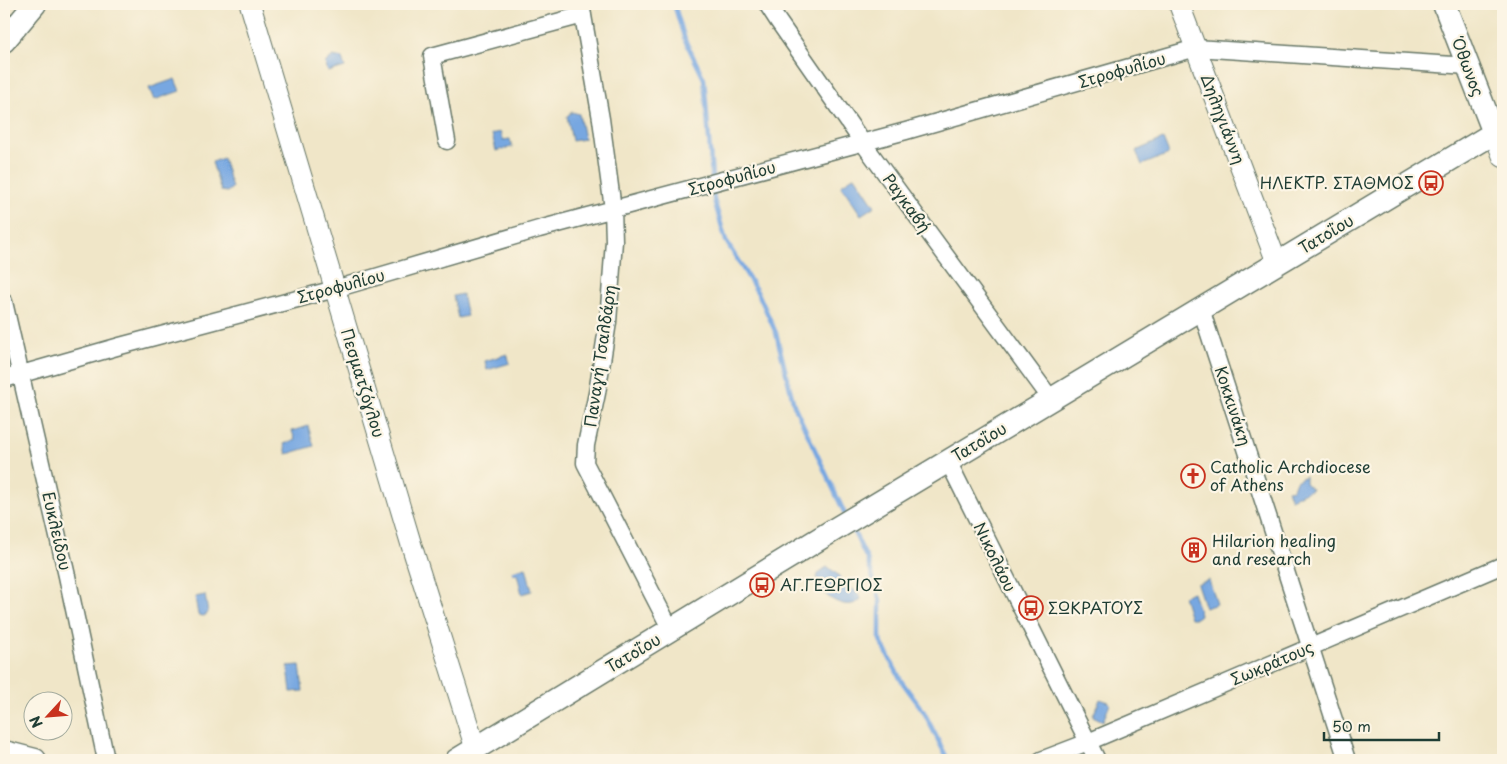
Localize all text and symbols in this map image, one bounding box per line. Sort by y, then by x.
street label: Όθωνος [1446,32,1491,100]
street label: Στροφυλίου [1075,45,1168,93]
street label: Δηληγιάννη [1196,70,1252,167]
street label: Στροφυλίου [685,154,778,200]
street label: Ραγκαβή [878,168,938,237]
place label: ΗΛΕΚΤΡ. ΣΤΑΘΜΟΣ [1260,170,1414,194]
bus stop icon: ΗΛΕΚΤΡ. ΣΤΑΘΜΟΣ [1418,170,1444,196]
street label: Τατοΐου [1293,207,1358,259]
street label: Στροφυλίου [294,262,387,308]
street label: Παναγή Τσαλδάρη [577,283,621,428]
street label: Πεσματζόγλου [336,325,392,440]
street label: Κοκκινάκη [1210,363,1258,449]
street label: Τατοΐου [946,415,1011,467]
place label: Catholic Archdiocese of Athens [1210,454,1371,496]
church icon: Catholic Archdiocese of Athens [1180,463,1206,489]
street label: Ευκλείδου [37,489,79,573]
street label: Νικολάου [969,518,1023,595]
place label: Hilarion healing and research [1212,528,1336,570]
building icon: Hilarion healing and research [1181,537,1207,563]
bus stop icon: ΑΓ.ΓΕΩΡΓΙΟΣ [749,572,775,598]
place label: ΑΓ.ΓΕΩΡΓΙΟΣ [780,572,883,596]
bus stop icon: ΣΩΚΡΑΤΟΥΣ [1018,595,1044,621]
place label: ΣΩΚΡΑΤΟΥΣ [1048,595,1143,619]
street label: Τατοΐου [600,626,665,678]
street label: Σωκράτους [1227,634,1317,690]
north arrow [22,692,72,742]
scale bar [1324,709,1440,741]
text: N [24,712,48,732]
text: 50 m [1332,714,1371,737]

